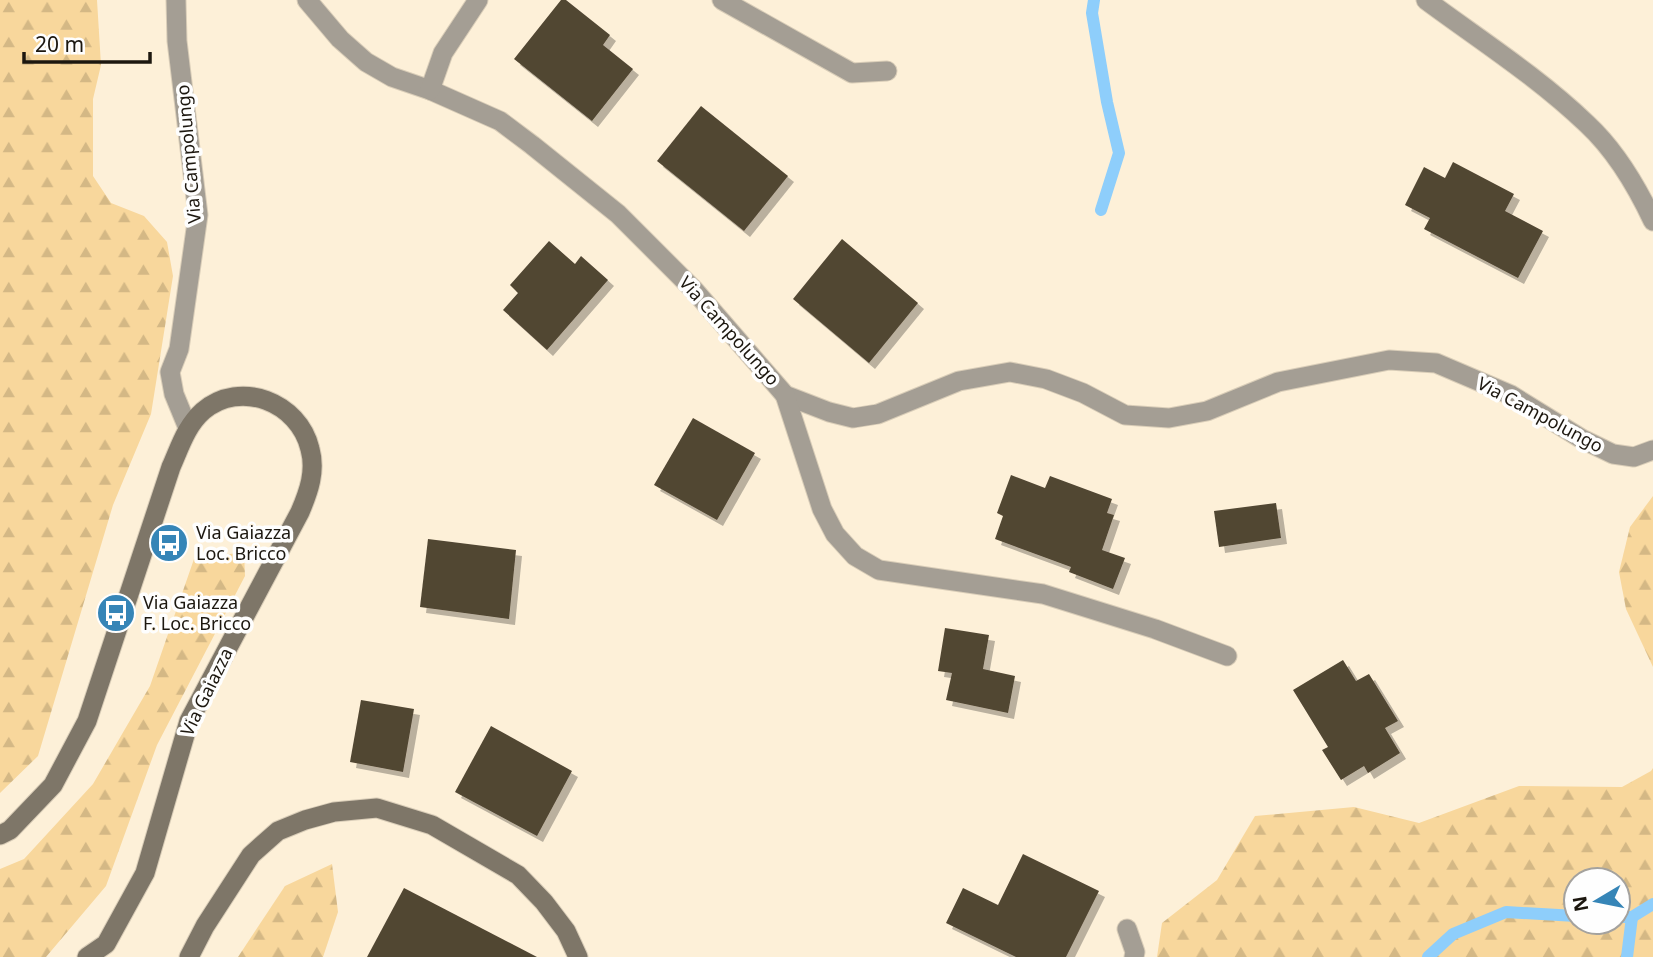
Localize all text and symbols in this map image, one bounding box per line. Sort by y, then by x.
scale bar [24,21,150,65]
text: 20 m [35,30,84,58]
street label: Via Campolungo [170,84,206,225]
street label: Via Campolungo [674,271,785,390]
street label: Via Campolungo [1473,371,1608,457]
place label: Via Gaiazza Loc. Bricco [196,520,291,565]
bus stop icon: Via Gaiazza Loc. Bricco [148,522,190,564]
place label: Via Gaiazza F. Loc. Bricco [143,590,251,635]
bus stop icon: Via Gaiazza F. Loc. Bricco [95,592,137,634]
street label: Via Gaiazza [174,644,238,740]
north arrow [1562,866,1632,936]
text: N [1566,894,1594,914]

